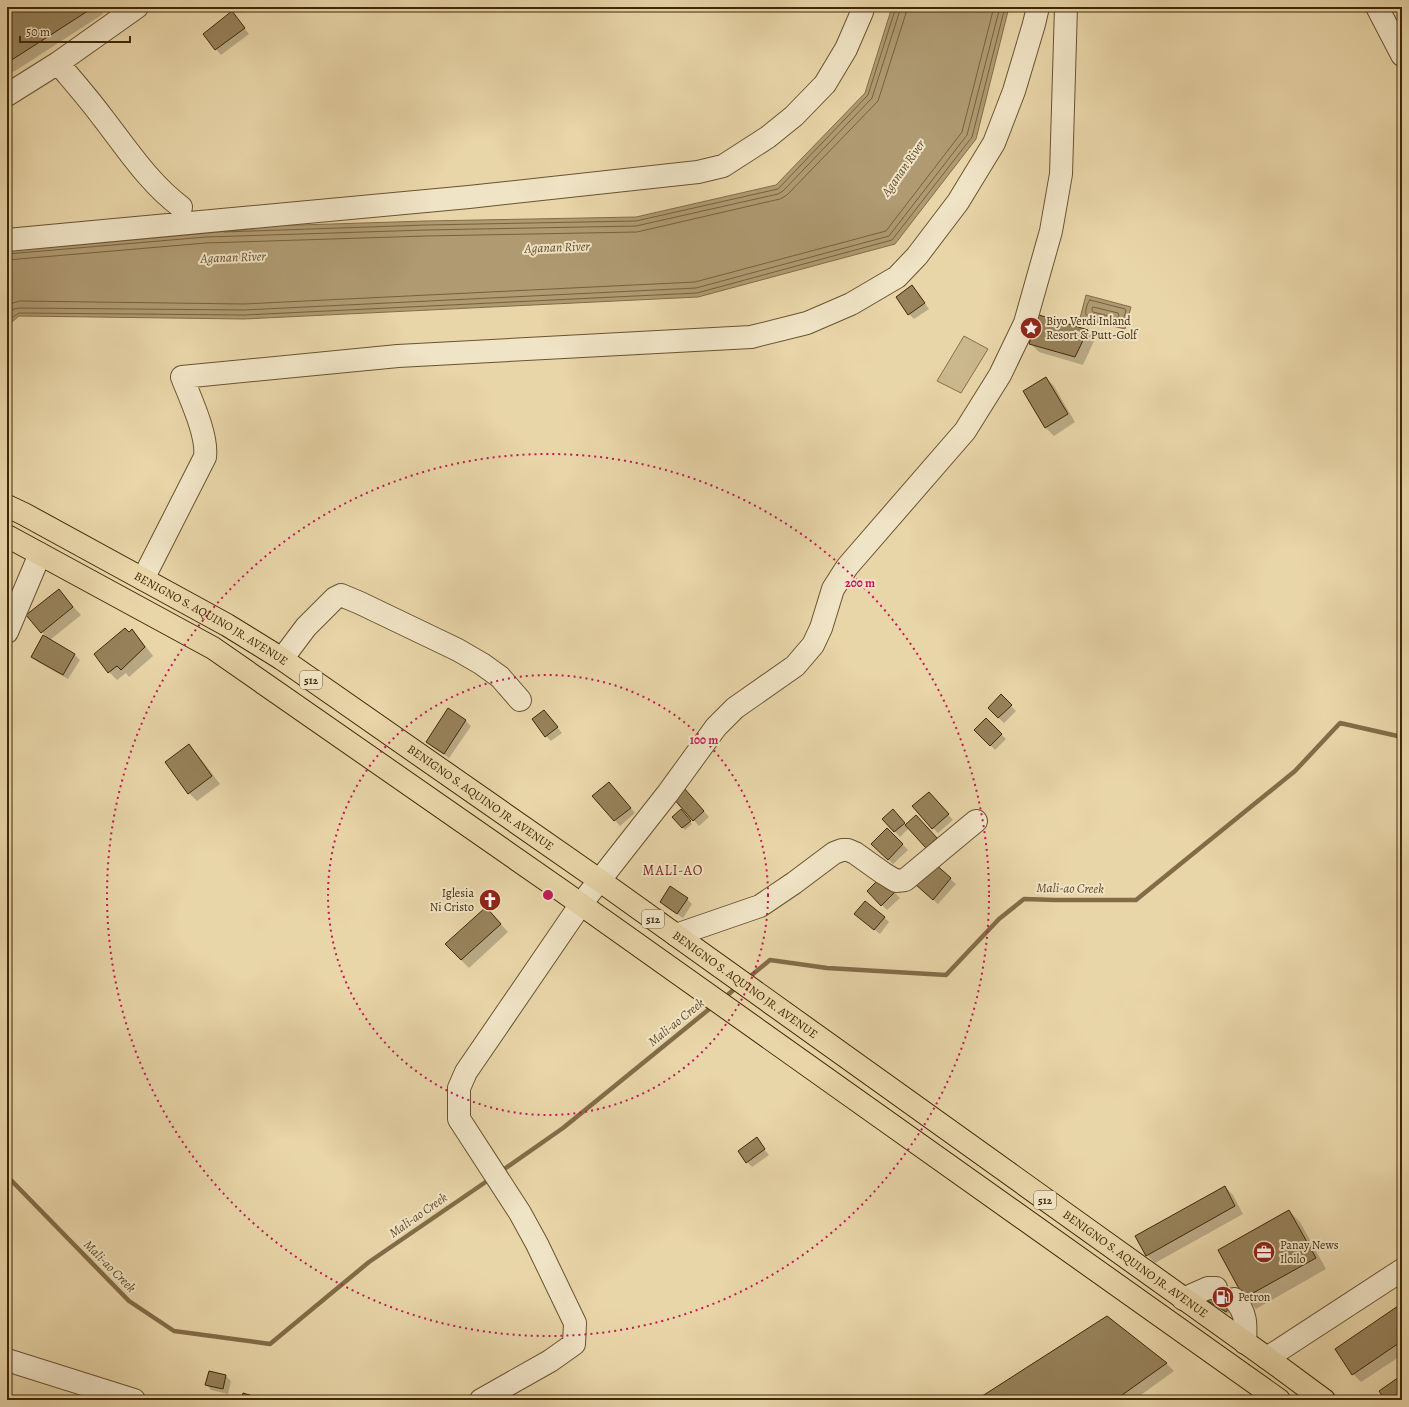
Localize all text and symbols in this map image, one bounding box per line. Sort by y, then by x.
scale bar [20,18,130,44]
text: 50 m [26,24,50,40]
water label: Aganan River [877,136,929,200]
water label: Aganan River [523,237,590,257]
water label: Aganan River [199,247,266,267]
place label: Biyo Verdi Inland Resort & Putt-Golf [1046,313,1139,343]
place icon: Biyo Verdi Inland Resort & Putt-Golf [1018,315,1044,341]
street label: BENIGNO S. AQUINO JR. AVENUE [131,568,291,669]
text: 200 m [845,575,875,591]
road number: 512 [300,671,322,689]
text: 100 m [690,732,718,748]
street label: BENIGNO S. AQUINO JR. AVENUE [404,741,557,854]
district label: MALI-AO [643,861,703,880]
water label: Mali-ao Creek [1036,879,1104,897]
place label: Iglesia Ni Cristo [430,885,474,915]
church icon: Iglesia Ni Cristo [477,887,503,913]
centre of rings [541,888,555,902]
road number: 512 [642,910,664,928]
street label: BENIGNO S. AQUINO JR. AVENUE [669,927,821,1042]
water label: Mali-ao Creek [644,994,708,1050]
water label: Mali-ao Creek [385,1189,451,1241]
road number: 512 [1034,1191,1056,1209]
street label: BENIGNO S. AQUINO JR. AVENUE [1060,1207,1211,1321]
water label: Mali-ao Creek [80,1236,140,1296]
place label: Panay News Iloilo [1280,1237,1339,1267]
office icon: Panay News Iloilo [1251,1239,1277,1265]
fuel station icon: Petron [1210,1284,1236,1310]
place label: Petron [1238,1289,1271,1305]

